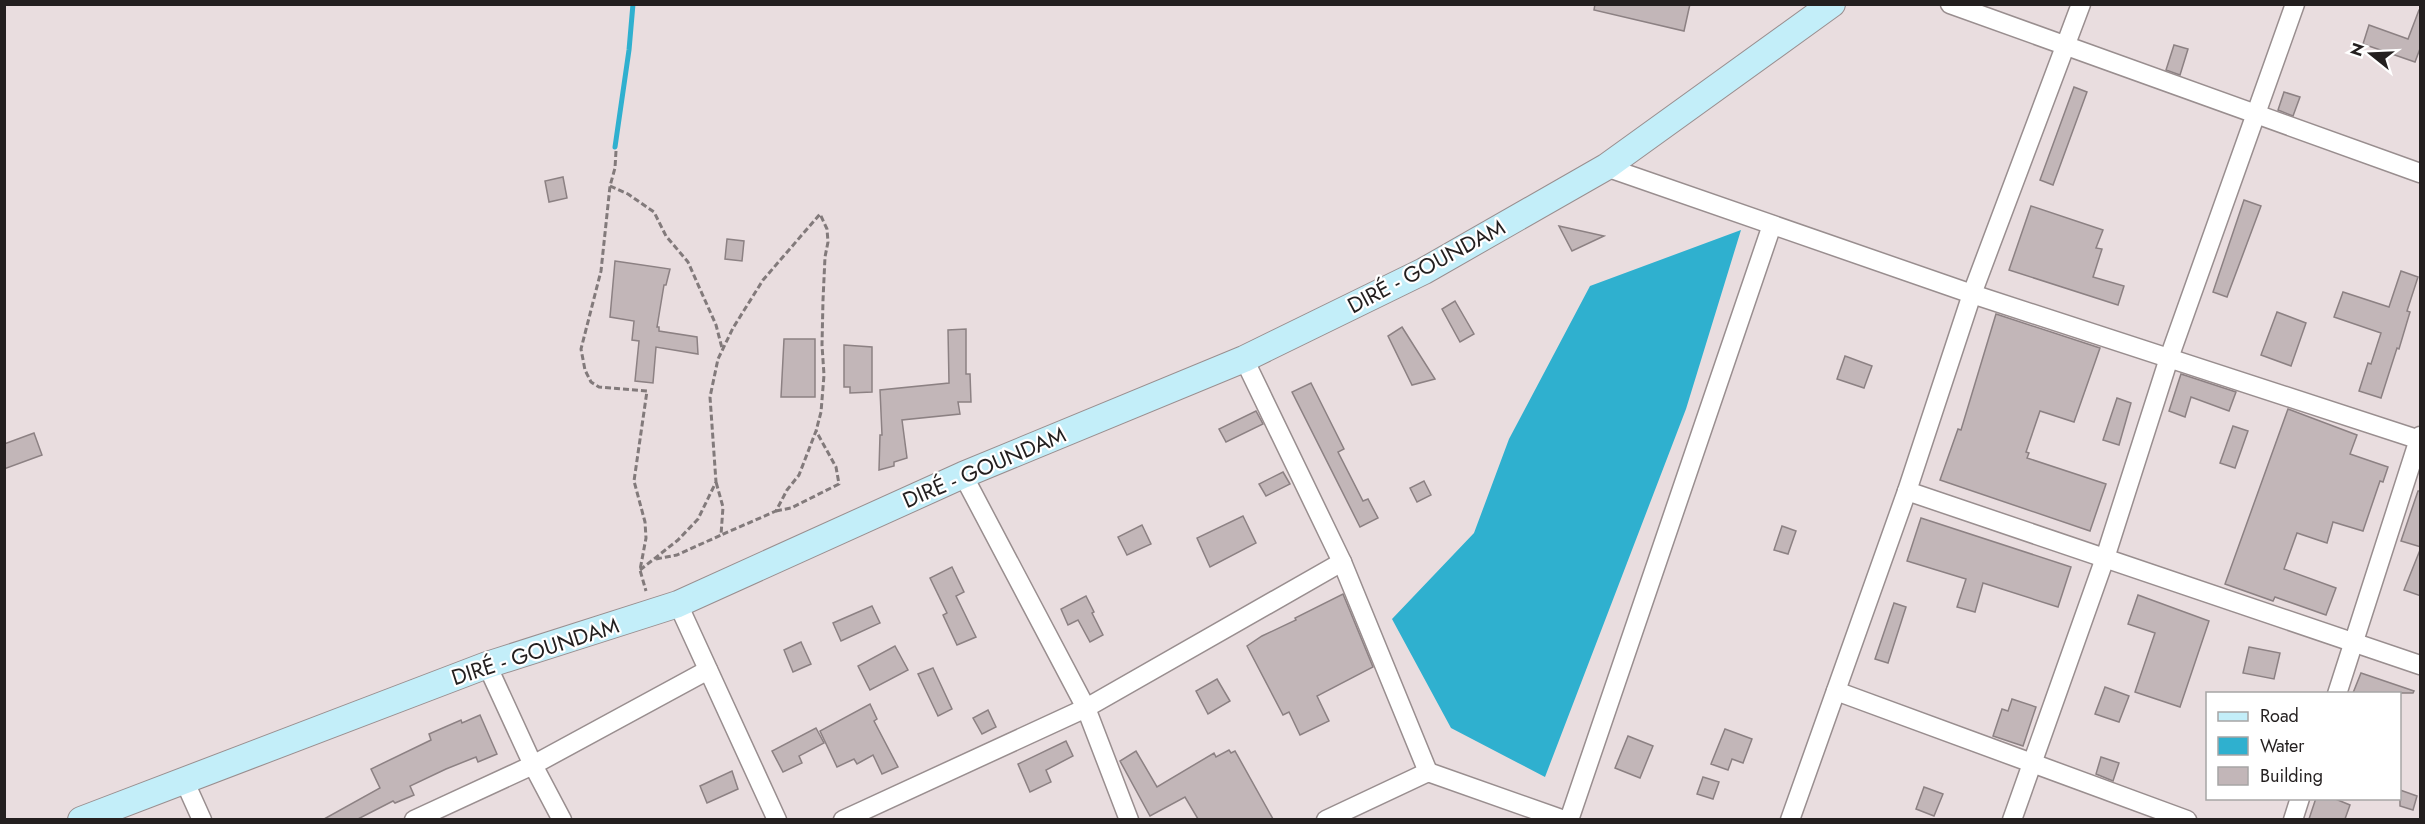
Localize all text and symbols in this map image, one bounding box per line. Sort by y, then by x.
north arrow [2341,24,2401,84]
text: N [2344,40,2370,59]
street label: DIRÉ - GOUNDAM [1341,211,1511,321]
street label: DIRÉ - GOUNDAM [897,418,1071,516]
street label: DIRÉ - GOUNDAM [447,609,623,693]
legend [2206,692,2401,800]
text: Road [2260,703,2299,729]
text: Water [2260,733,2305,759]
text: Building [2260,763,2323,789]

